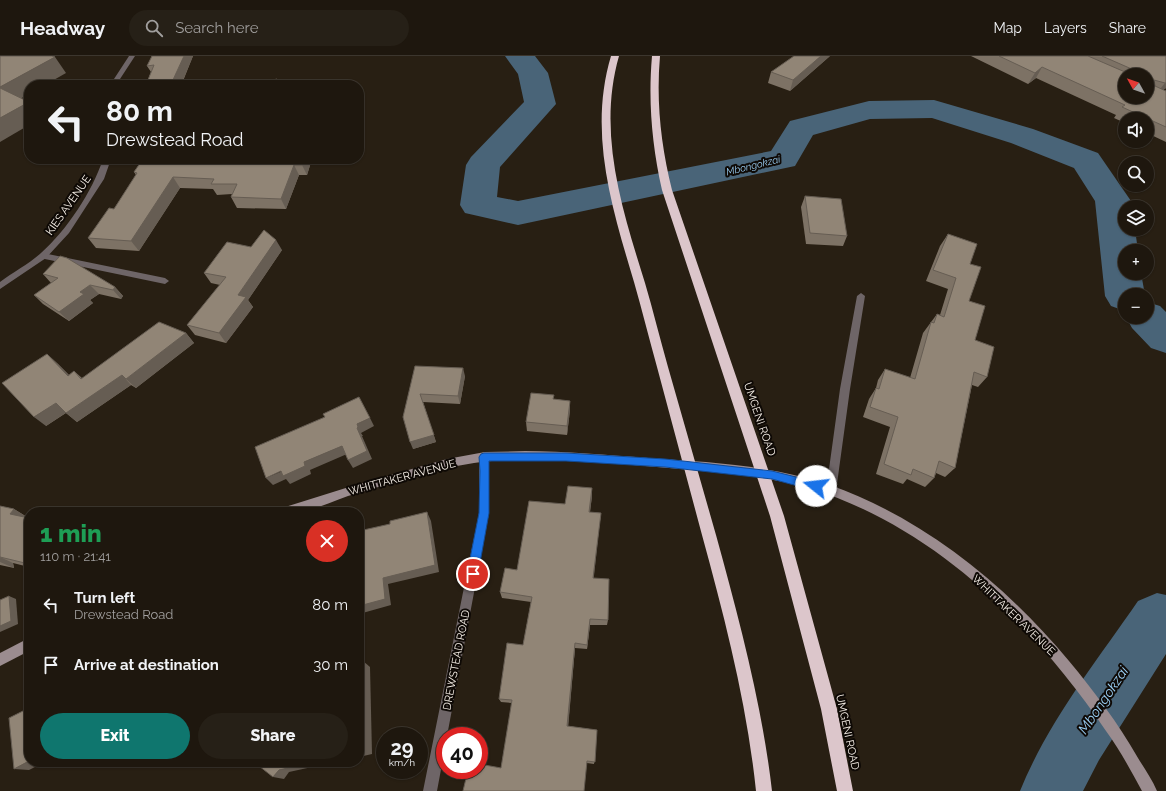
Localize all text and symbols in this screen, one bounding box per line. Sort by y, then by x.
search box [129,10,409,46]
text: Headway [20,17,105,39]
icon: search [143,17,165,39]
text: Search here [175,19,258,37]
text: Map [994,20,1022,36]
text: Layers [1044,20,1087,36]
text: Share [1109,20,1146,36]
north arrow [1118,68,1154,104]
map controls [1118,68,1154,324]
text: 80 m [106,95,173,128]
icon: left [40,96,92,148]
button: sound [1118,112,1154,148]
text: Drewstead Road [106,129,244,150]
water label: Mbongokzai [725,153,782,178]
button: search [1118,156,1154,192]
street label: KIES AVENUE [43,173,94,238]
button: layers [1118,200,1154,236]
button: + [1118,244,1154,280]
button: − [1118,288,1154,324]
street label: UMGENI ROAD [741,381,778,458]
street label: WHITTAKER AVENUE [347,457,457,498]
position arrow [795,465,837,507]
text: 1 min [40,519,102,548]
button: close [306,520,348,562]
text: 110 m · 21:41 [40,549,111,564]
pin [456,557,490,591]
icon: arrive [462,563,484,585]
street label: WHITTAKER AVENUE [969,572,1058,659]
text: Turn left [74,589,135,607]
icon: left [40,594,62,616]
text: 80 m [312,596,348,614]
text: Drewstead Road [74,607,173,622]
street label: DREWSTEAD ROAD [440,609,473,711]
icon: arrive [40,654,62,676]
text: Arrive at destination [74,656,219,674]
text: 30 m [313,656,348,674]
water label: Mbongokzai [1075,663,1132,737]
street label: UMGENI ROAD [833,693,862,771]
button: Exit [40,713,190,759]
button: Share [198,713,348,759]
speed limit sign: 40 [436,727,488,779]
text: 29 [390,736,414,760]
text: km/h [389,757,415,768]

